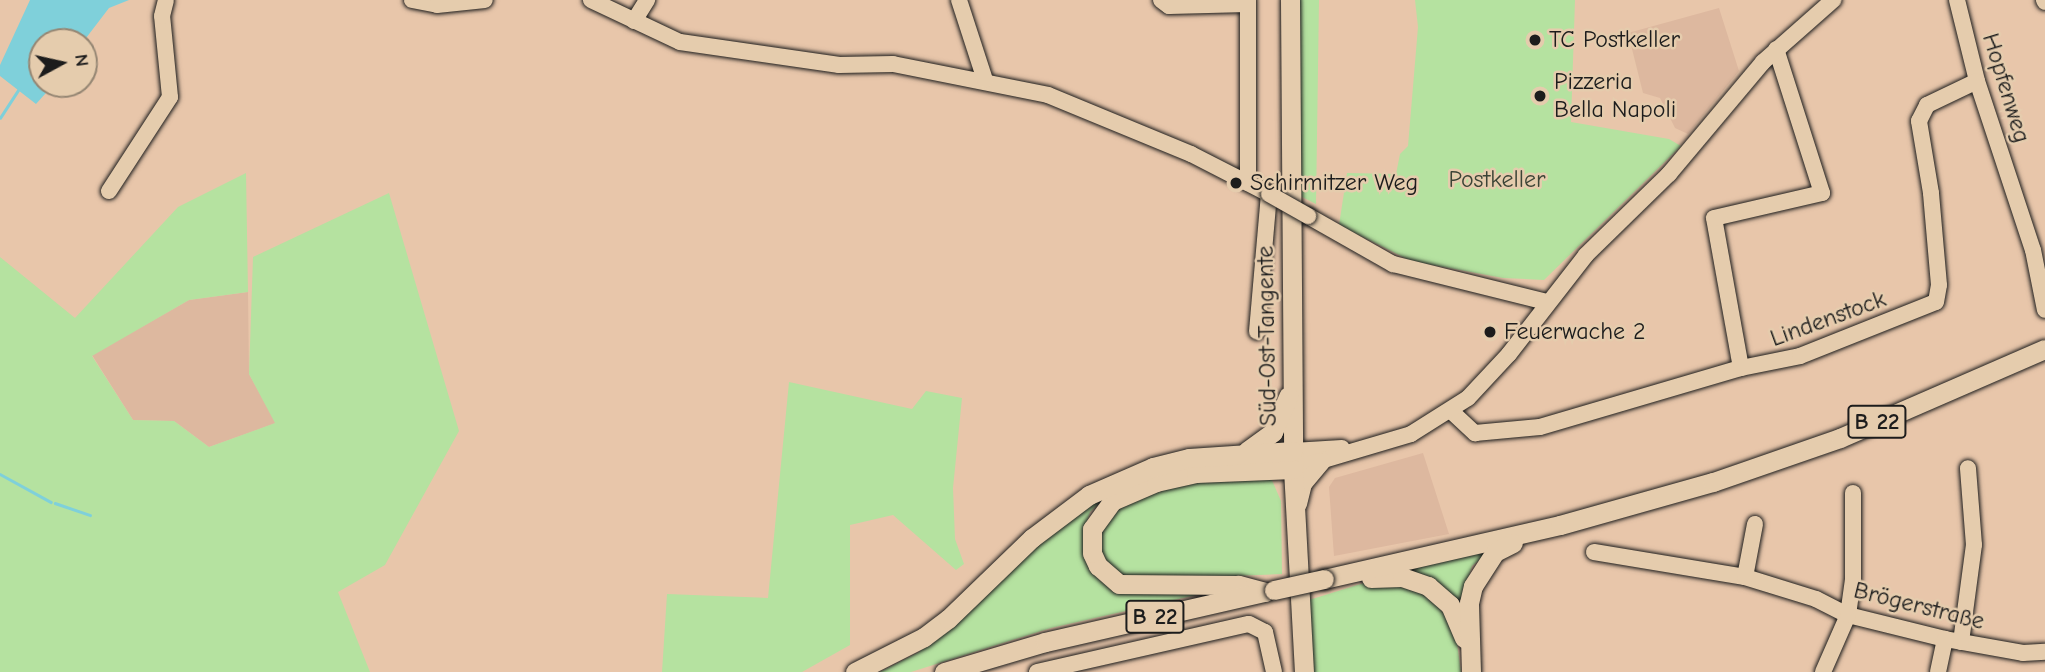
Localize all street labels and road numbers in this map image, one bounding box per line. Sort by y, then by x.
street label: Hopfenweg [1976,30,2036,146]
street label: Süd-Ost-Tangente [1251,245,1283,427]
street label: Lindenstock [1766,285,1890,353]
road number: B 22 [1847,402,1907,442]
street label: Brögerstraße [1851,576,1987,636]
road number: B 22 [1125,597,1185,636]

